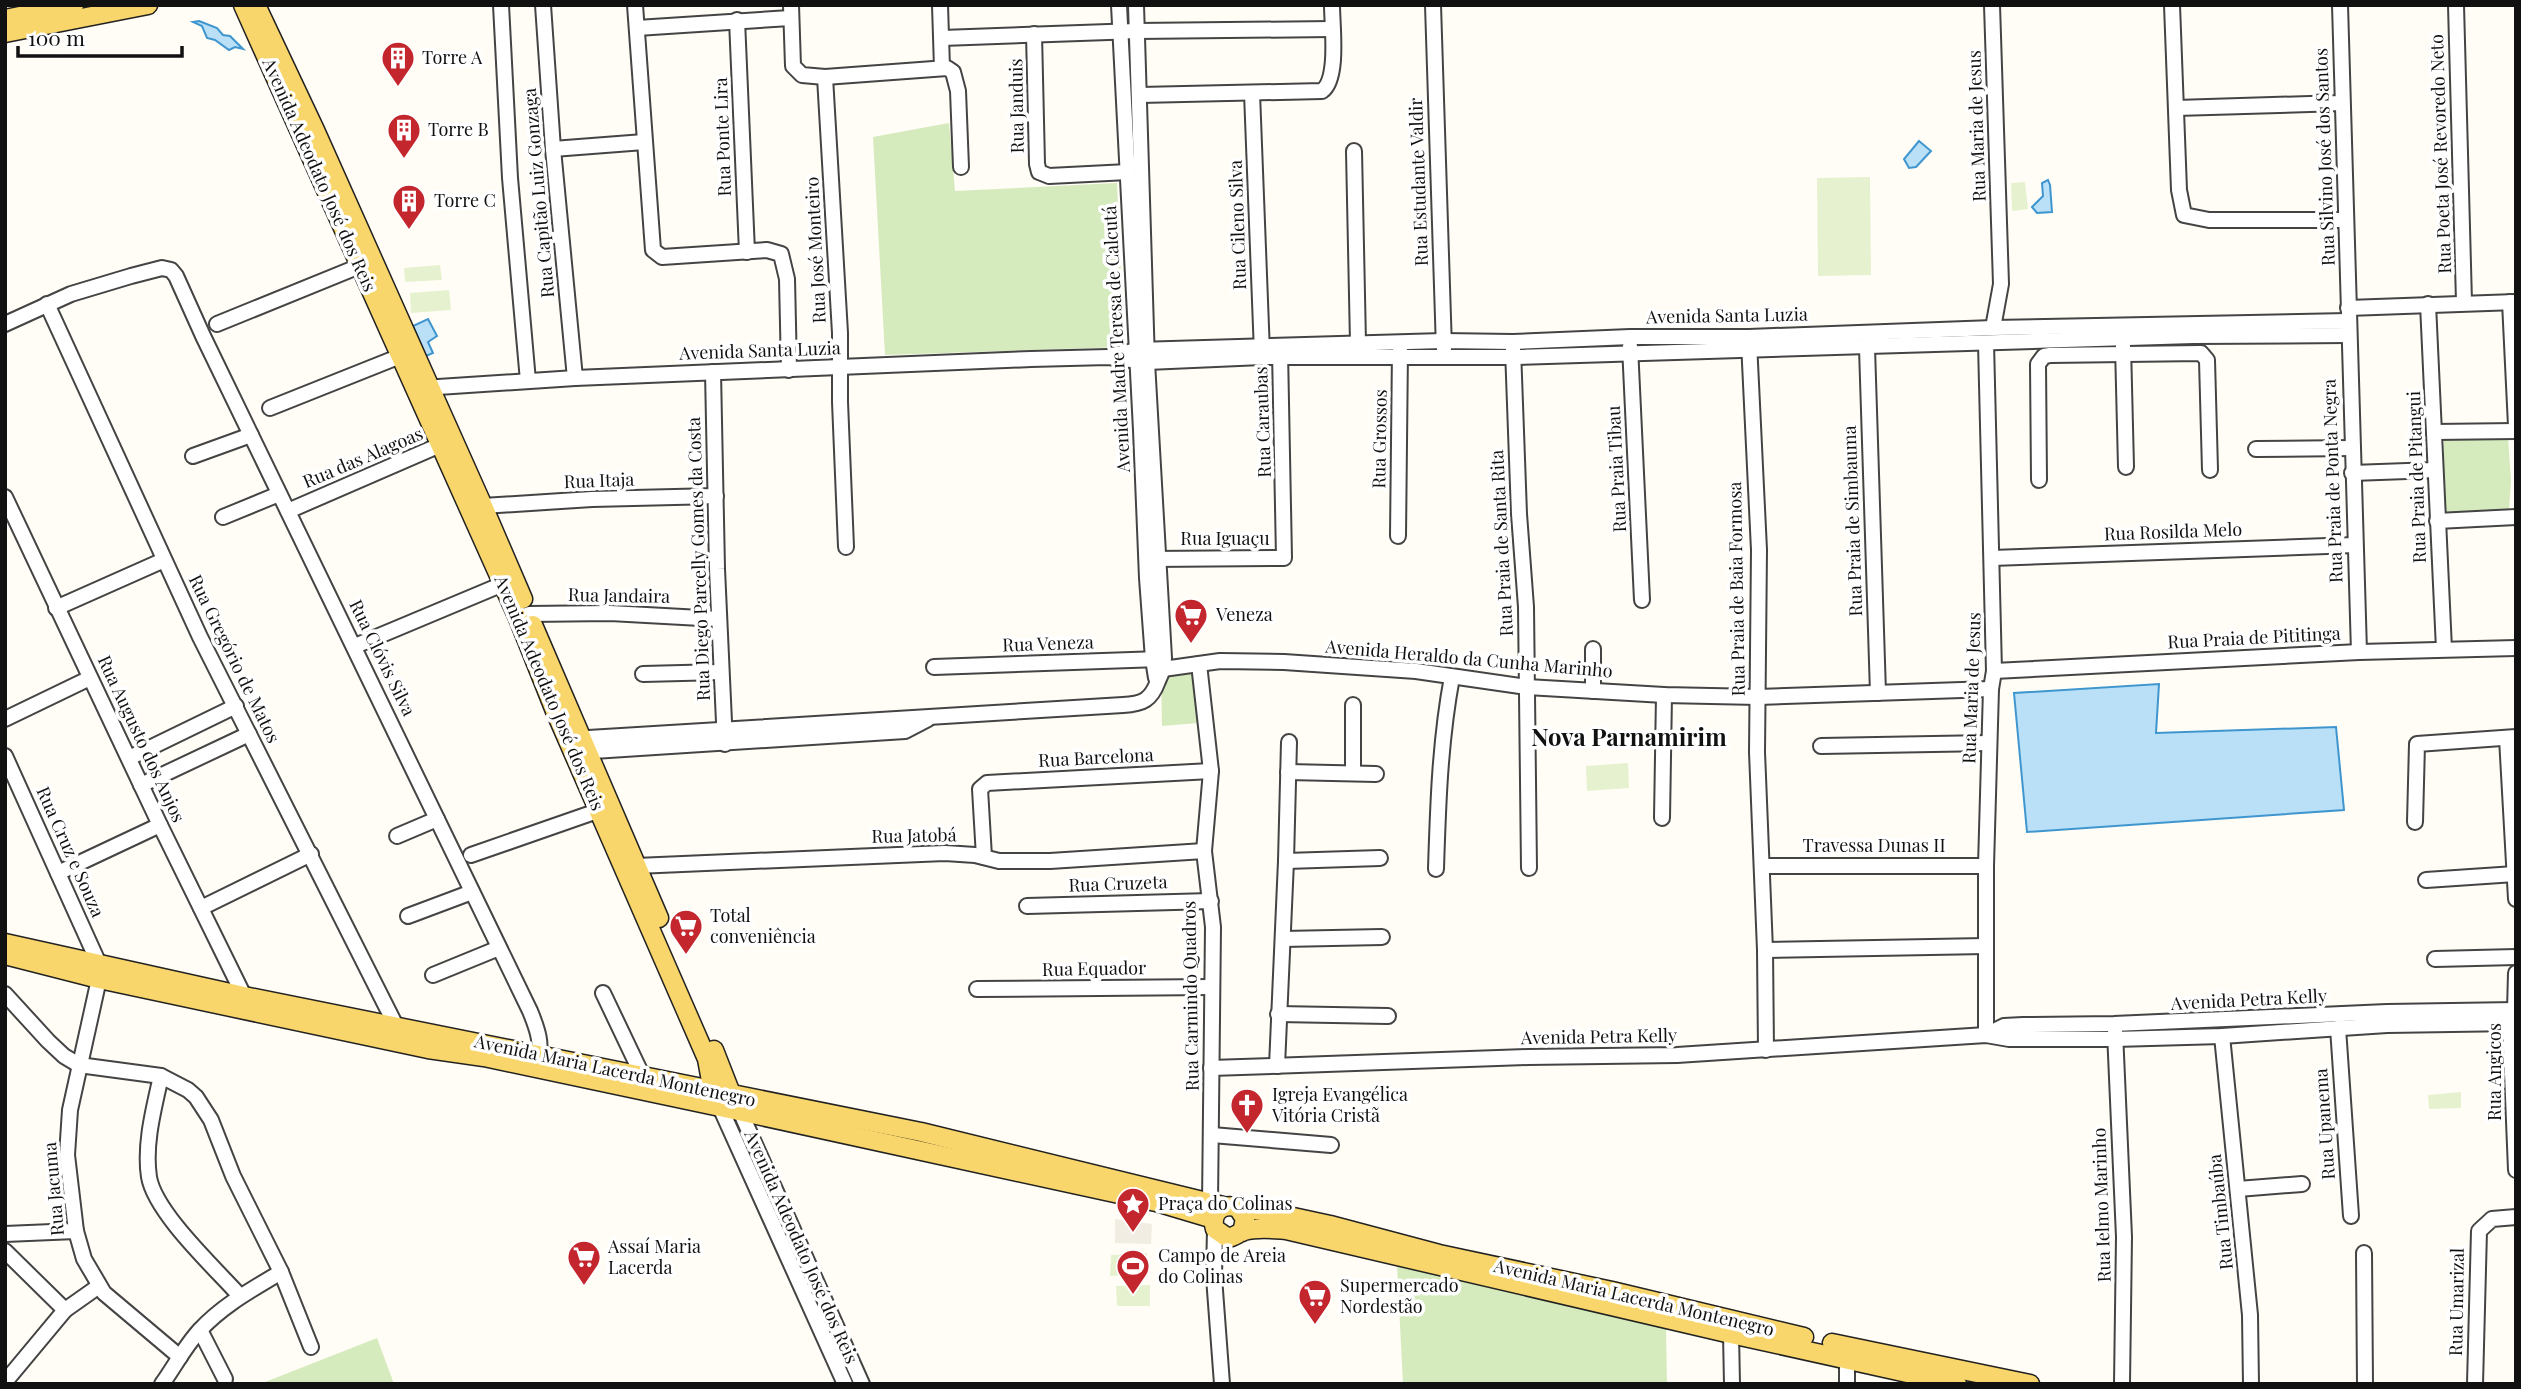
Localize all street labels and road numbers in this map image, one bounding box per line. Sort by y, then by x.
street label: Rua Poeta José Revoredo Neto [2424,34,2456,274]
street label: Rua Silvino José dos Santos [2308,48,2340,267]
street label: Rua Maria de Jesus [1961,50,1991,202]
street label: Avenida Adeodato José dos Reis [257,53,382,295]
street label: Rua Janduis [1003,58,1029,154]
street label: Rua Ponte Lira [708,77,736,197]
street label: Rua Capitão Luiz Gonzaga [517,87,559,299]
street label: Rua Estudante Valdir [1403,97,1433,267]
street label: Rua Cileno Silva [1223,160,1251,290]
street label: Rua José Monteiro [799,176,831,324]
street label: Avenida Madre Teresa de Calcutá [1097,205,1135,474]
street label: Avenida Santa Luzia [1645,302,1808,328]
street label: Avenida Santa Luzia [678,335,841,365]
street label: Rua Caraubas [1248,366,1276,478]
street label: Rua Praia de Ponta Negra [2316,379,2348,583]
street label: Rua Grossos [1366,389,1392,489]
street label: Rua Praia de Pitangui [2401,390,2431,564]
street label: Rua Praia Tibau [1601,405,1631,533]
street label: Rua Diego Parcelly Gomes da Costa [681,417,715,701]
street label: Rua das Alagoas [299,421,426,493]
street label: Rua Praia de Simbauma [1837,425,1867,617]
street label: Rua Praia de Santa Rita [1484,449,1518,637]
street label: Rua Itaja [563,467,635,493]
street label: Rua Praia de Baia Formosa [1722,481,1750,697]
street label: Rua Rosilda Melo [2104,517,2243,545]
street label: Rua Iguaçu [1180,526,1270,550]
street label: Rua Gregório de Matos [184,570,286,747]
street label: Avenida Adeodato José dos Reis [489,571,610,814]
street label: Rua Jandaira [568,582,670,608]
street label: Rua Clóvis Silva [344,595,421,720]
street label: Rua Maria de Jesus [1956,612,1986,764]
street label: Rua Praia de Pititinga [2167,620,2341,654]
street label: Rua Veneza [1002,629,1094,657]
street label: Avenida Heraldo da Cunha Marinho [1324,633,1614,683]
street label: Rua Augusto dos Anjos [93,651,191,826]
street label: Rua Barcelona [1038,742,1154,772]
street label: Rua Cruz e Souza [31,783,110,921]
street label: Rua Jatobá [871,822,957,848]
street label: Travessa Dunas II [1802,833,1946,857]
street label: Rua Cruzeta [1068,869,1168,897]
street label: Rua Carmindo Quadros [1176,901,1204,1091]
street label: Rua Equador [1042,955,1146,981]
street label: Avenida Petra Kelly [2169,983,2328,1015]
street label: Avenida Petra Kelly [1520,1023,1677,1049]
street label: Rua Angicos [2482,1023,2506,1121]
street label: Avenida Maria Lacerda Montenegro [471,1028,758,1112]
street label: Rua Upanema [2308,1068,2340,1181]
street label: Avenida Adeodato José dos Reis [739,1125,864,1367]
street label: Rua Ielmo Marinho [2086,1127,2116,1283]
street label: Rua Jacuma [37,1141,69,1237]
street label: Rua Timbaúba [2202,1153,2238,1271]
street label: Rua Umarizal [2443,1248,2469,1356]
street label: Avenida Maria Lacerda Montenegro [1491,1253,1777,1341]

